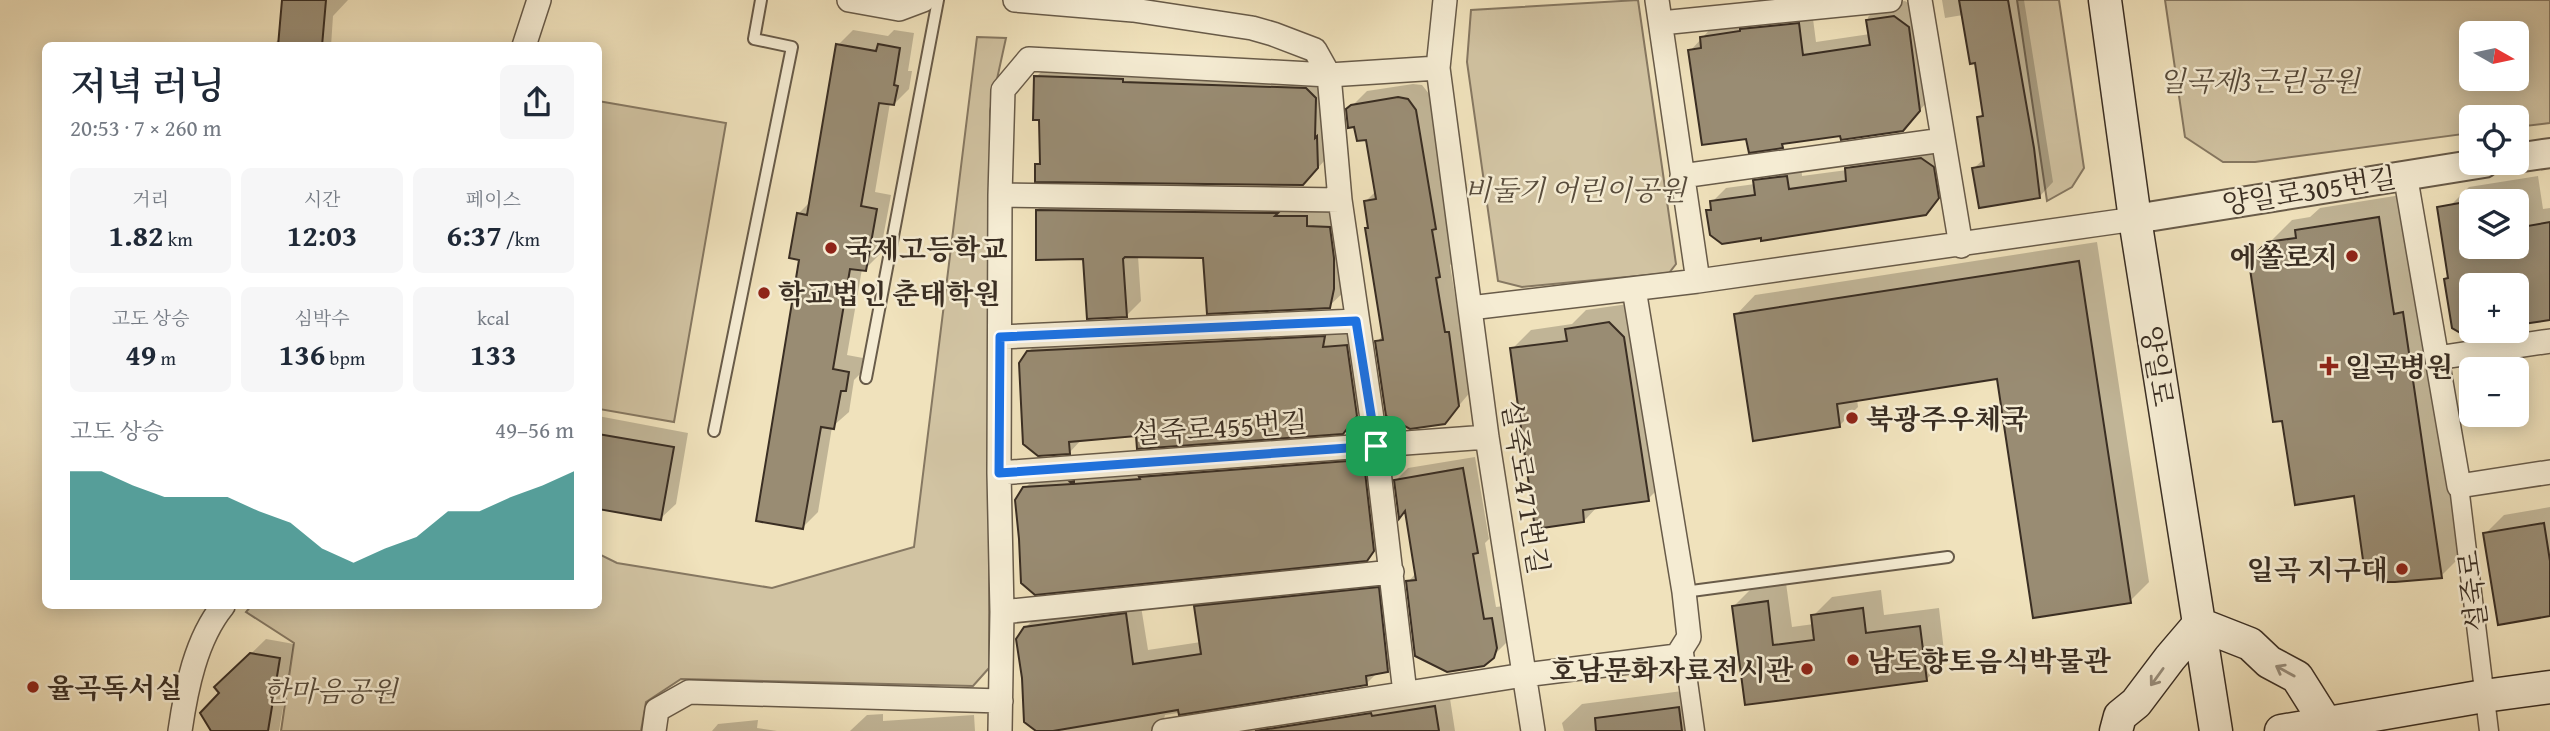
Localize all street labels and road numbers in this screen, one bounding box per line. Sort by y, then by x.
street label: 양일로305번길 [2219,156,2399,224]
street label: 양일로 [2131,323,2185,409]
street label: 설죽로471번길 [1492,397,1560,577]
street label: 설죽로455번길 [1131,400,1309,454]
street label: 설죽로 [2447,548,2497,634]

